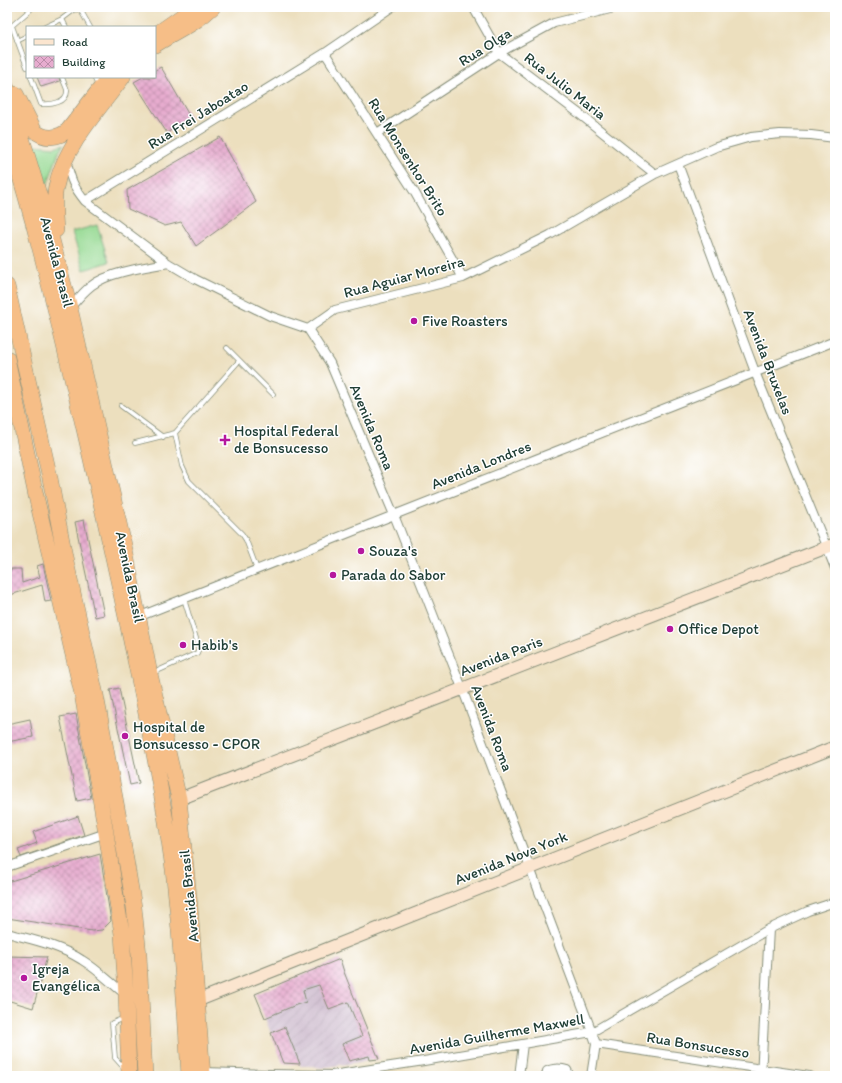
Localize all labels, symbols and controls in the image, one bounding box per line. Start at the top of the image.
street label: Rua Olga [455,24,515,70]
legend [26,26,156,78]
text: Road [62,35,88,49]
street label: Rua Julio Maria [521,48,610,124]
text: Building [62,55,106,69]
street label: Rua Frei Jaboatao [145,77,251,153]
street label: Rua Monsenhor Brito [364,94,452,220]
street label: Avenida Brasil [36,215,78,310]
street label: Rua Aguiar Moreira [342,252,466,302]
street label: Avenida Bruxelas [740,307,796,418]
place label: Five Roasters [422,312,508,330]
marker: Five Roasters [409,316,419,326]
street label: Avenida Roma [346,381,398,473]
place label: Hospital Federal de Bonsucesso [234,422,339,457]
marker: Hospital Federal de Bonsucesso [219,434,231,446]
street label: Avenida Londres [428,437,534,493]
street label: Avenida Brasil [112,530,149,625]
place label: Souza's [369,542,418,560]
marker: Souza's [356,546,366,556]
place label: Parada do Sabor [341,566,446,584]
marker: Parada do Sabor [328,570,338,580]
place label: Office Depot [678,620,759,638]
marker: Office Depot [665,624,675,634]
street label: Avenida Paris [457,632,545,680]
place label: Habib's [191,636,238,654]
marker: Habib's [178,640,188,650]
street label: Avenida Roma [467,682,517,774]
place label: Hospital de Bonsucesso - CPOR [133,718,260,753]
marker: Hospital de Bonsucesso - CPOR [120,731,130,741]
street label: Avenida Nova York [452,827,570,889]
street label: Avenida Brasil [175,848,203,943]
place label: Igreja Evangélica [32,960,101,995]
marker: Igreja Evangélica [19,973,29,983]
street label: Avenida Guilherme Maxwell [408,1010,587,1058]
street label: Rua Bonsucesso [645,1028,751,1062]

